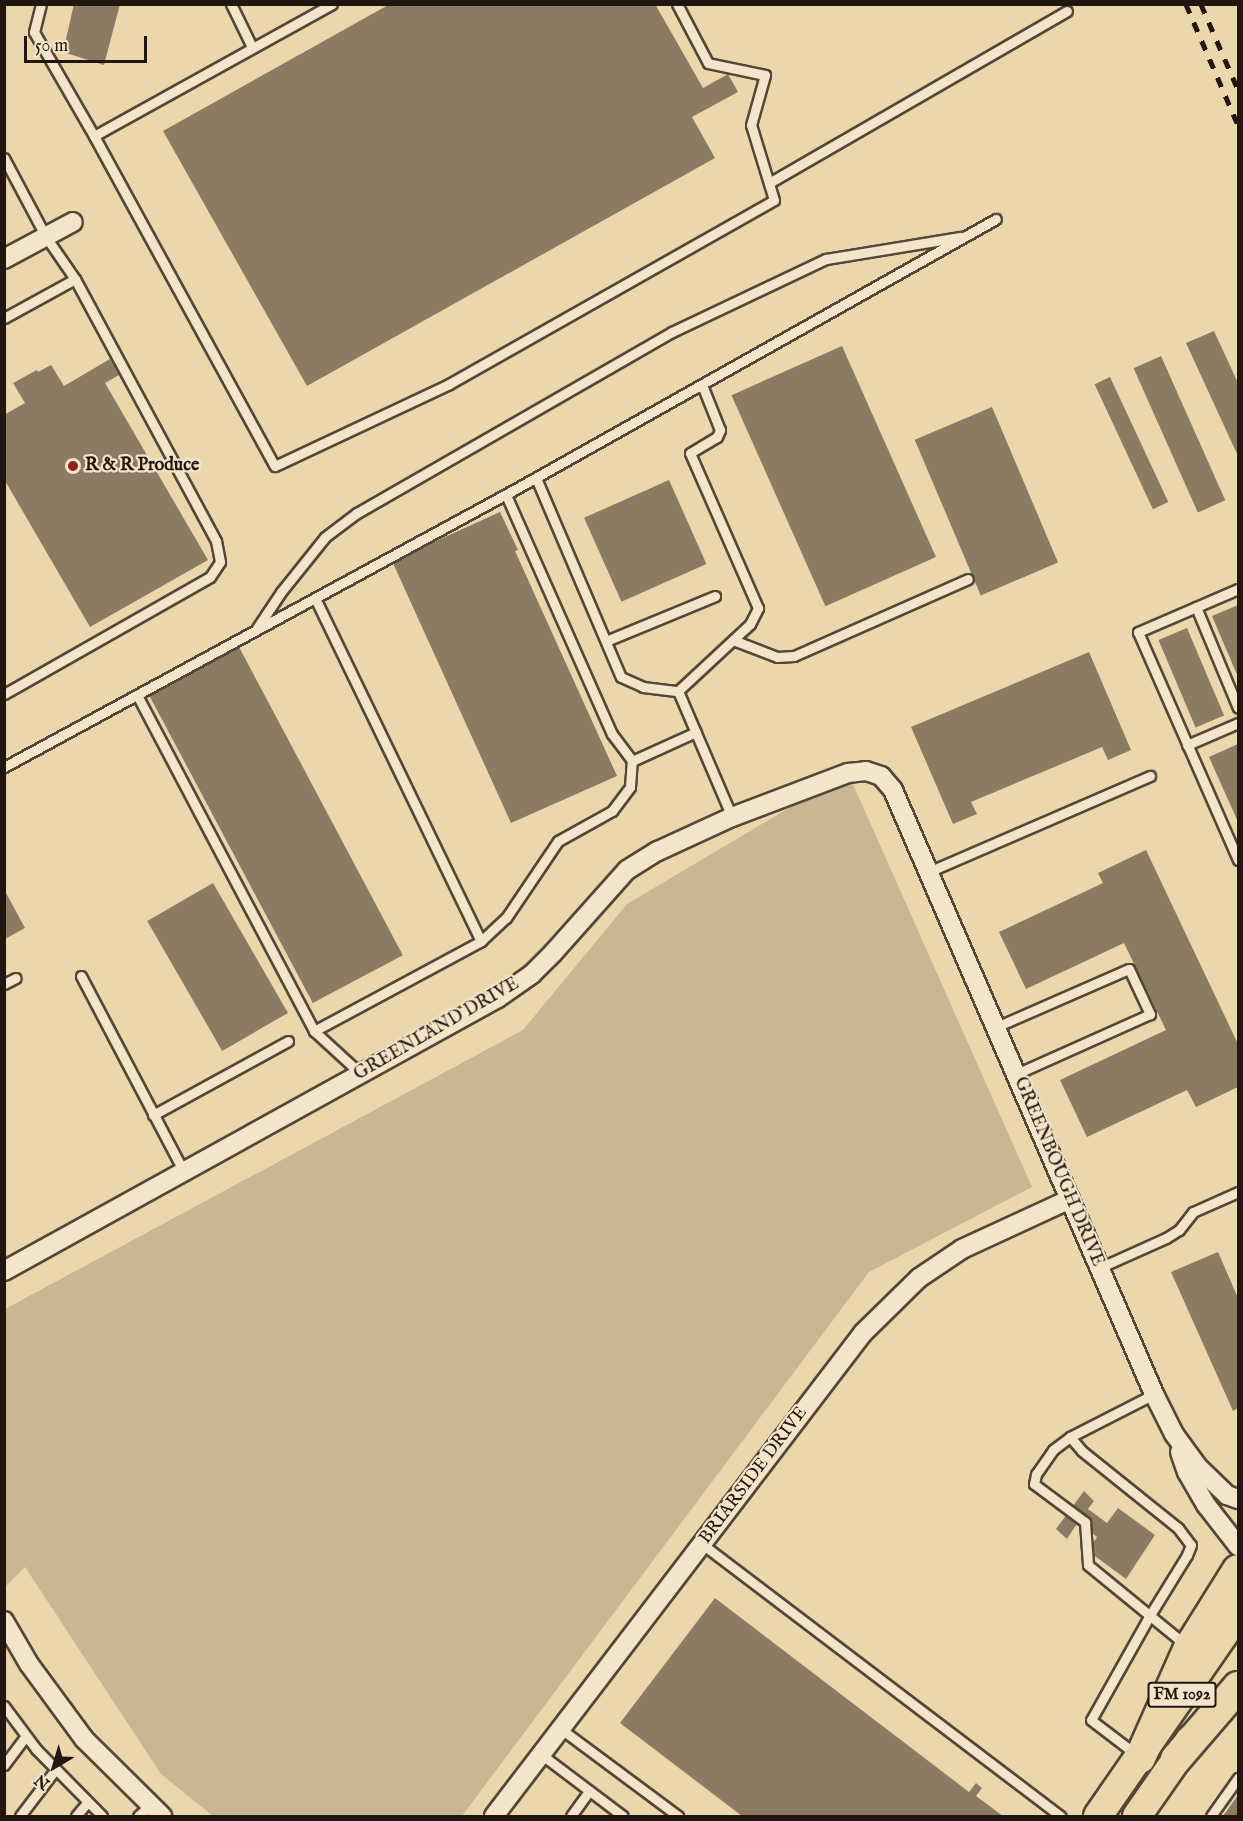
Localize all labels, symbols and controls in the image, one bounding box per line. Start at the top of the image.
scale bar [27,24,150,62]
text: 50 m [35,35,68,58]
place label: R & R Produce [85,455,199,477]
marker: R & R Produce [66,459,80,473]
street label: GREENLAND DRIVE [351,974,523,1086]
street label: GREENBOUGH DRIVE [1008,1074,1108,1270]
street label: BRIARSIDE DRIVE [695,1403,813,1549]
road number: FM 1092 [1148,1682,1216,1708]
north arrow [24,1737,84,1797]
text: N [31,1769,55,1793]

